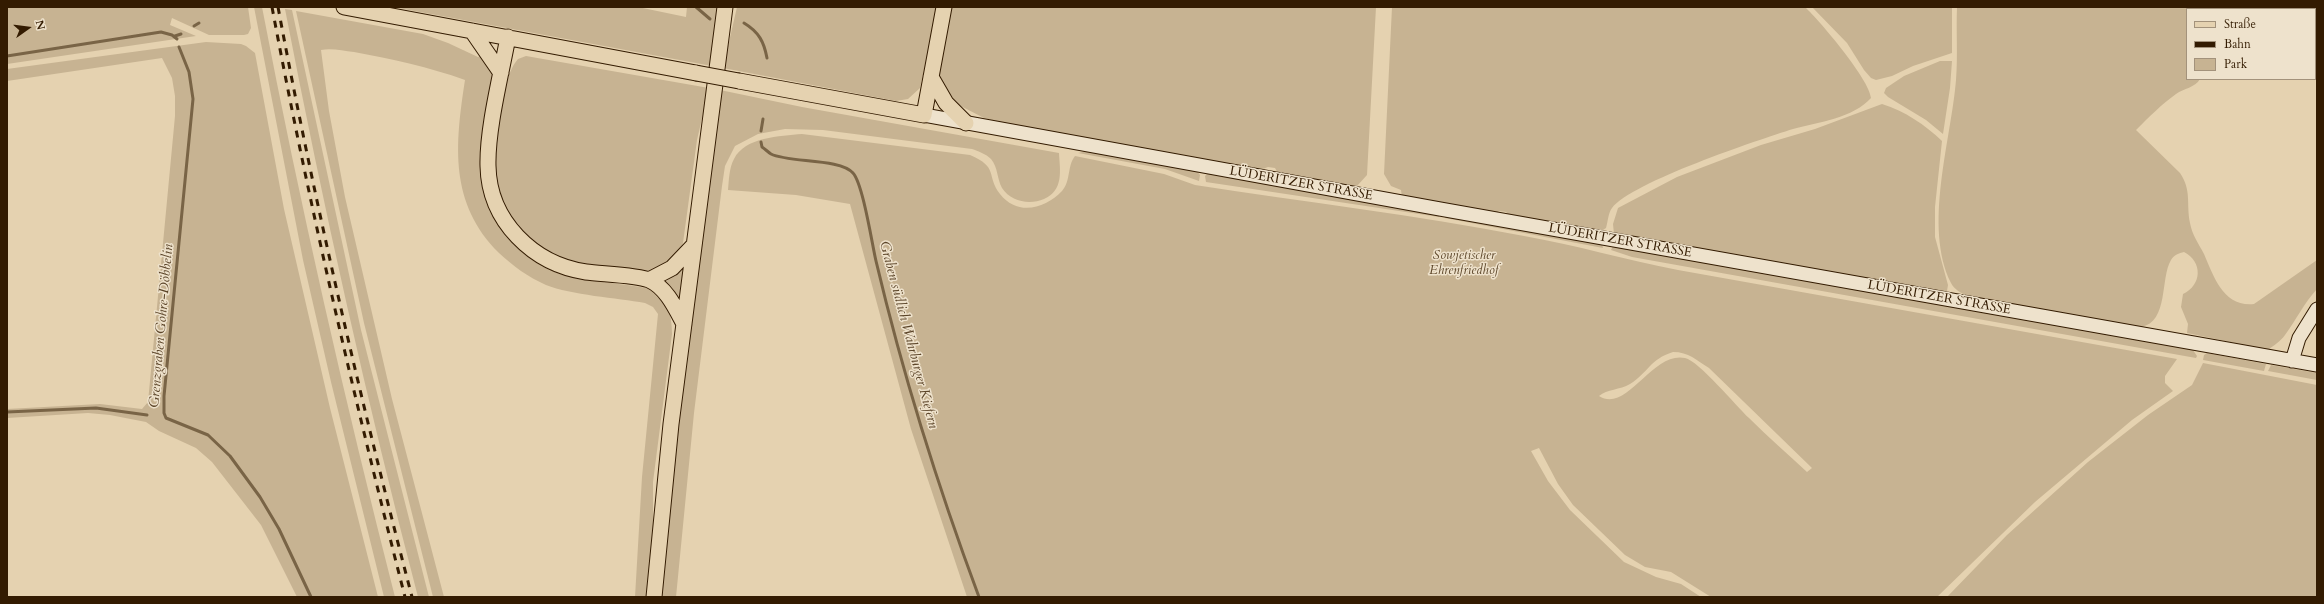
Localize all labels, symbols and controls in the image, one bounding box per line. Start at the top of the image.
north arrow [8,8,48,48]
legend [2186,8,2316,80]
text: Straße [2224,16,2256,32]
text: N [32,19,49,31]
text: Bahn [2224,36,2251,52]
text: Park [2224,56,2247,72]
street label: LÜDERITZER STRASSE [1228,164,1374,204]
street label: LÜDERITZER STRASSE [1547,221,1693,261]
water label: Graben südlich Wahrburger Kiefern [875,240,941,430]
water label: Grenzgraben Gohre-Döbbelin [146,243,178,409]
park label: Sowjetischer Ehrenfriedhof [1429,248,1499,279]
street label: LÜDERITZER STRASSE [1866,278,2012,318]

